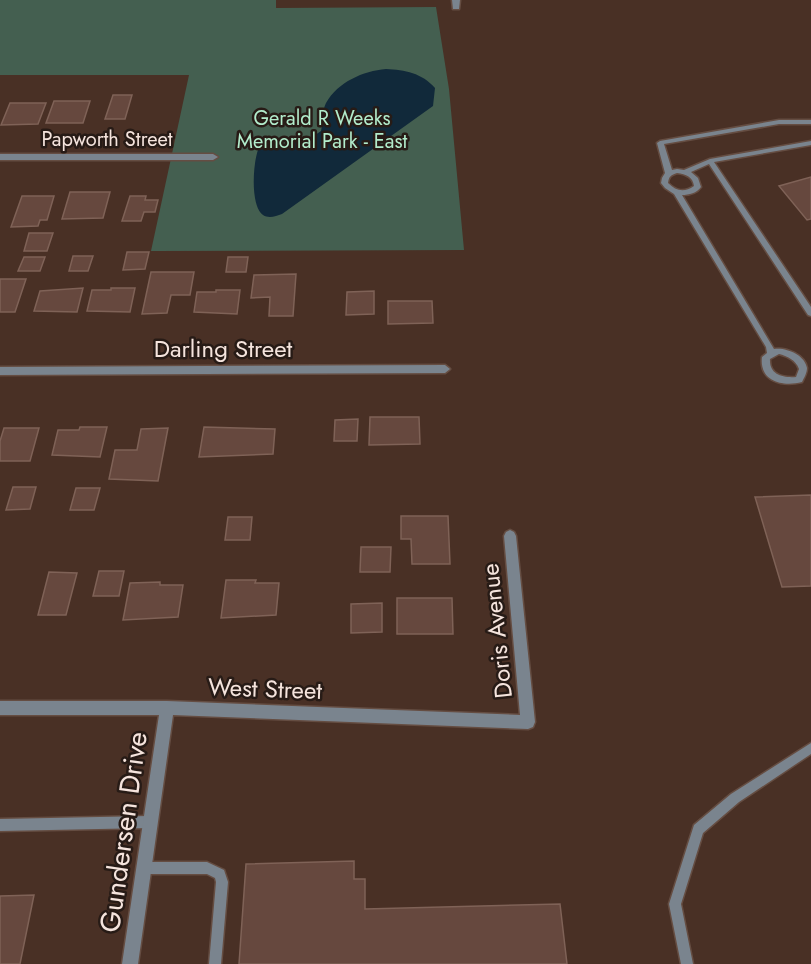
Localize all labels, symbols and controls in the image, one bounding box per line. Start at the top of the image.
park label: Gerald R Weeks Memorial Park - East [237,104,408,156]
street label: Papworth Street [41,125,173,154]
street label: Darling Street [154,331,293,366]
street label: Doris Avenue [472,562,521,700]
street label: West Street [207,669,323,708]
street label: Gundersen Drive [89,729,158,935]

